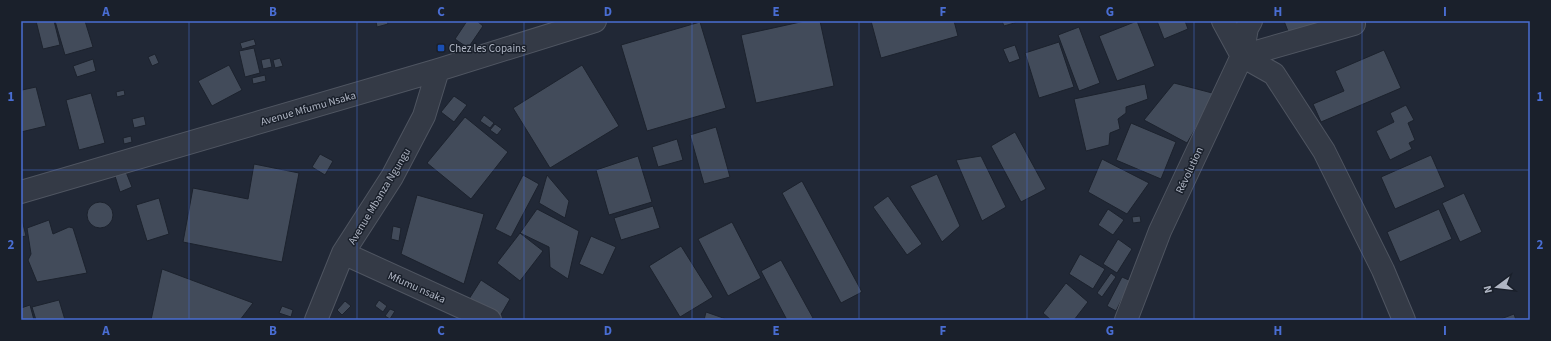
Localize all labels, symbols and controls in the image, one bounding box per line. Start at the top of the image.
text: A [101,3,110,21]
text: B [269,3,277,21]
text: C [437,3,445,21]
text: D [604,3,612,21]
text: E [772,3,780,21]
text: F [940,3,947,21]
text: G [1106,3,1114,21]
text: H [1274,3,1282,21]
text: I [1443,3,1447,21]
place label: Chez les Copains [449,41,526,56]
marker: Chez les Copains [436,43,446,53]
text: 1 [8,88,15,106]
street label: Avenue Mfumu Nsaka [259,88,358,129]
text: 1 [1537,88,1544,106]
street label: Révolution [1172,144,1207,196]
street label: Avenue Mbanza Ngungu [345,145,414,247]
text: 2 [8,236,15,254]
text: 2 [1537,236,1544,254]
north arrow [1477,267,1517,307]
street label: Mfumu nsaka [386,268,448,307]
text: N [1480,284,1496,295]
text: A [101,322,110,340]
text: B [269,322,277,340]
text: C [437,322,445,340]
text: D [604,322,612,340]
text: E [772,322,780,340]
text: F [940,322,947,340]
text: G [1106,322,1114,340]
text: H [1274,322,1282,340]
text: I [1443,322,1447,340]

